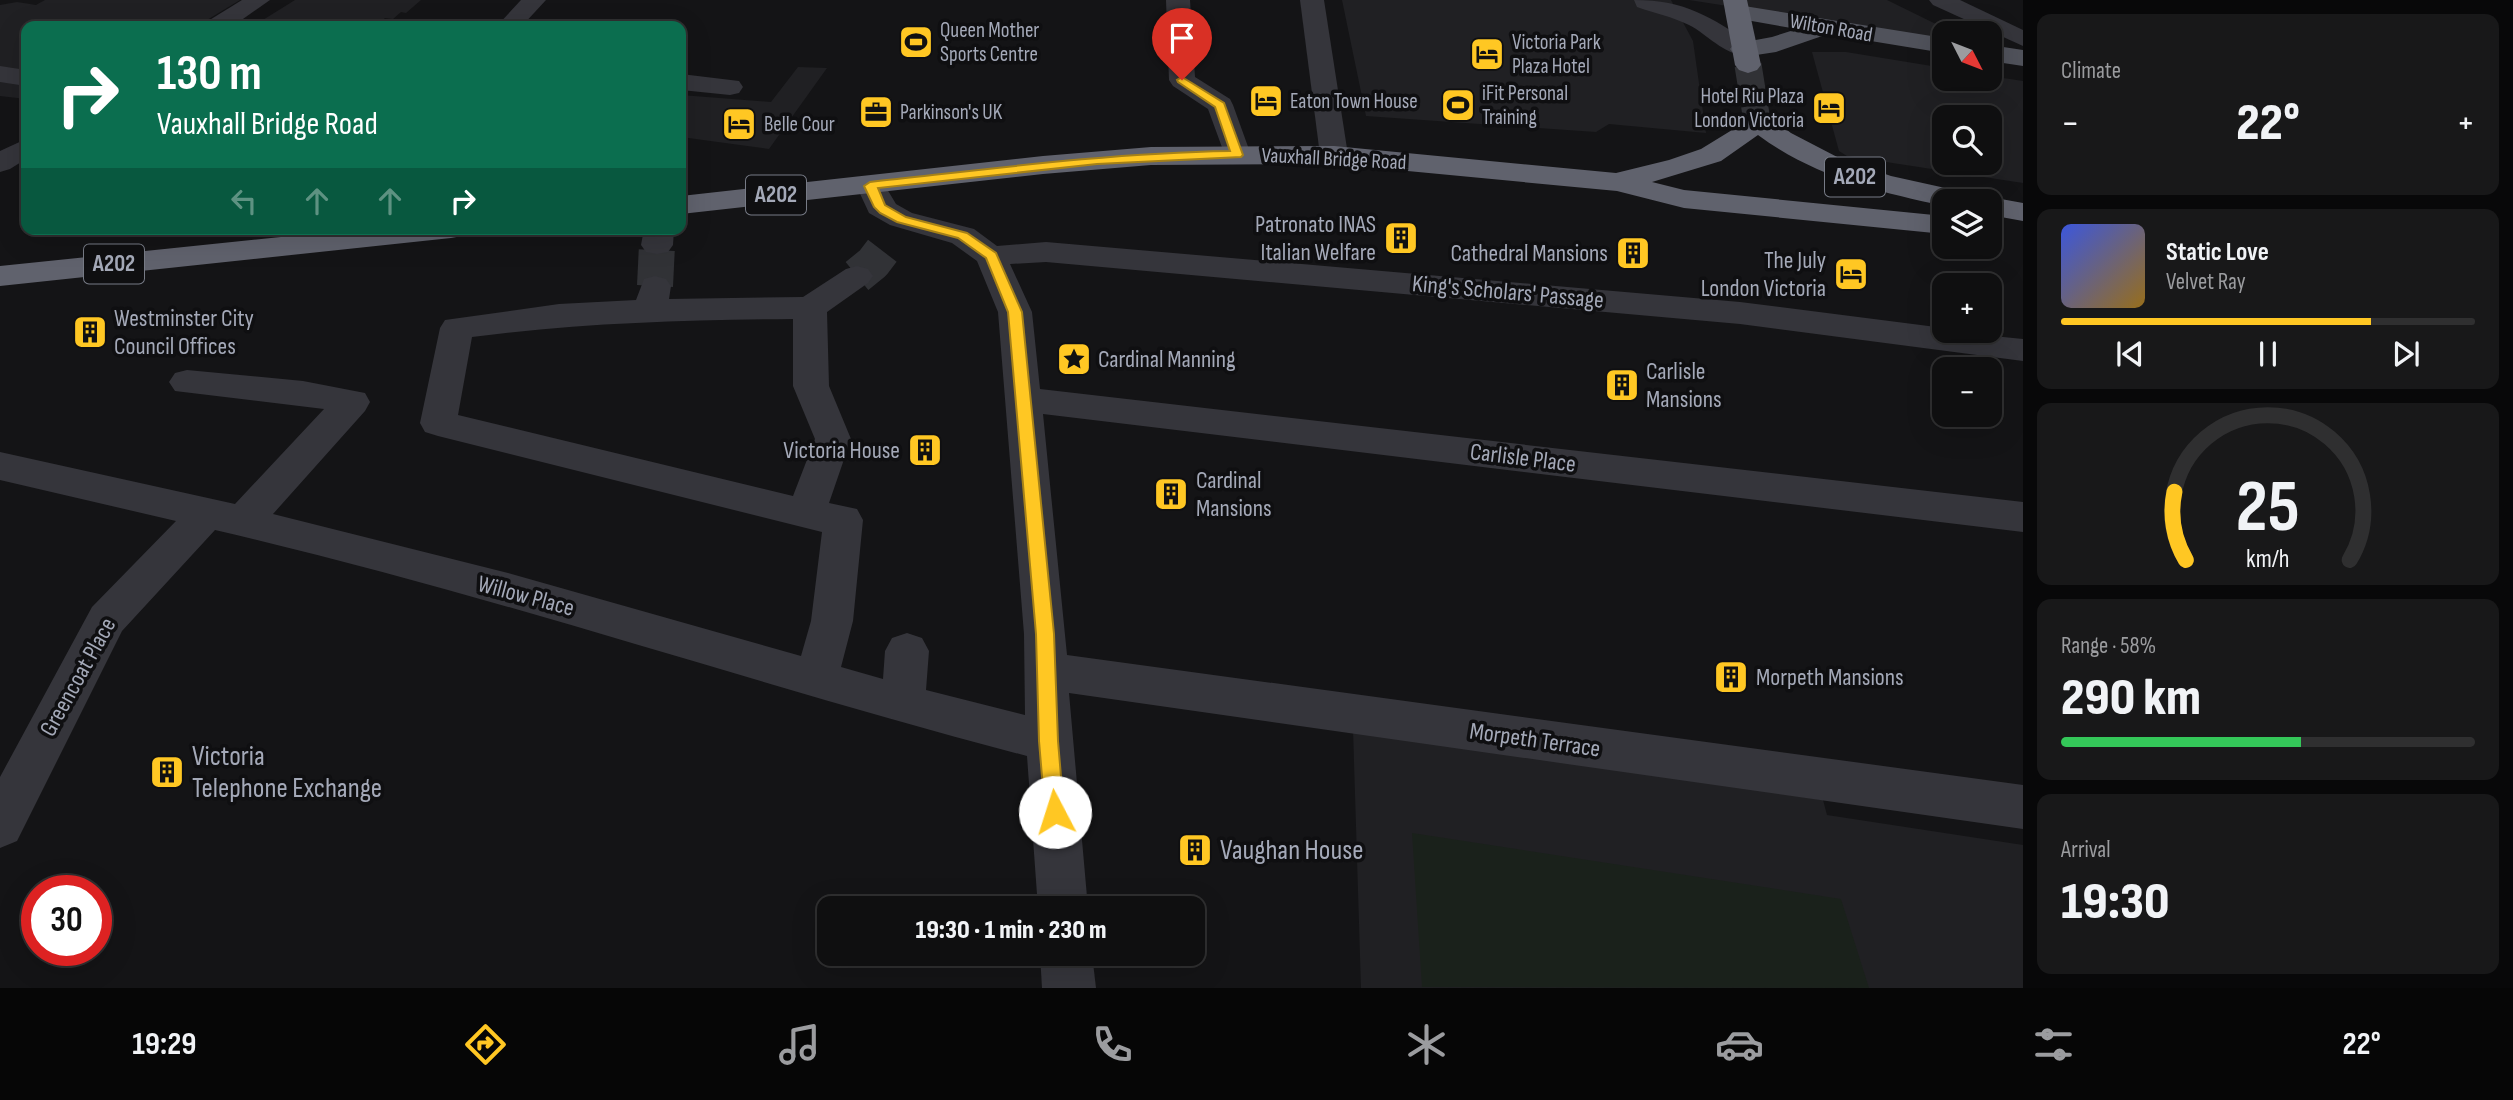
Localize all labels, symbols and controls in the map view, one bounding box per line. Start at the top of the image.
pin [1152,8,1212,80]
street label: Wilton Road [1788,8,1874,48]
place label: Queen Mother Sports Centre [940,18,1039,67]
icon: arrive [1163,19,1201,57]
north arrow [1932,21,2002,91]
map controls [1932,21,2002,427]
sports icon: Queen Mother Sports Centre [897,23,935,61]
place label: Victoria Park Plaza Hotel [1512,30,1601,79]
hotel icon: Victoria Park Plaza Hotel [1468,35,1506,73]
text: 130 m [157,45,262,104]
icon: right [42,49,133,140]
text: Climate [2061,57,2121,85]
place label: iFit Personal Training [1482,81,1568,130]
hotel icon: Eaton Town House [1247,82,1285,120]
place label: Hotel Riu Plaza London Victoria [1694,84,1804,133]
sports icon: iFit Personal Training [1439,86,1477,124]
place label: Eaton Town House [1290,89,1418,114]
hotel icon: Hotel Riu Plaza London Victoria [1810,89,1848,127]
text: 22° [2236,92,2300,155]
office icon: Parkinson's UK [857,93,895,131]
place label: Parkinson's UK [900,100,1003,125]
text: − [2061,101,2080,146]
text: + [2456,101,2475,146]
text: Vauxhall Bridge Road [157,105,378,144]
hotel icon: Belle Cour [720,105,758,143]
button: search [1932,105,2002,175]
place label: Belle Cour [764,112,835,137]
street label: Vauxhall Bridge Road [1261,143,1407,175]
road number: A202 [1825,158,1885,196]
road number: A202 [746,176,806,214]
icon: left [225,182,263,220]
icon: ahead [298,182,336,220]
icon: ahead [371,182,409,220]
icon: right [444,182,482,220]
button: layers [1932,189,2002,259]
place label: Patronato INAS Italian Welfare [1255,210,1376,267]
building icon: Patronato INAS Italian Welfare [1382,219,1420,257]
building icon: Cathedral Mansions [1614,234,1652,272]
text: Static Love [2166,237,2269,268]
place label: Cathedral Mansions [1451,239,1608,268]
road number: A202 [84,244,144,284]
place label: The July London Victoria [1701,246,1826,303]
hotel icon: The July London Victoria [1832,255,1870,293]
text: Velvet Ray [2166,268,2246,296]
street label: King's Scholars' Passage [1411,269,1605,315]
button: + [1932,273,2002,343]
place label: Westminster City Council Offices [114,304,254,361]
building icon: Westminster City Council Offices [71,313,109,351]
icon: previous [2111,335,2149,373]
icon: pause [2249,335,2287,373]
icon: next [2387,335,2425,373]
place icon: Cardinal Manning [1055,340,1093,378]
place label: Cardinal Manning [1098,345,1236,374]
place label: Carlisle Mansions [1646,357,1722,414]
button: − [1932,357,2002,427]
building icon: Carlisle Mansions [1603,366,1641,404]
building icon: Victoria House [906,431,944,469]
place label: Victoria House [783,436,900,465]
street label: Carlisle Place [1468,437,1578,479]
text: 25 [2236,464,2300,552]
place label: Cardinal Mansions [1196,466,1272,523]
building icon: Cardinal Mansions [1152,475,1190,513]
text: km/h [2246,544,2290,575]
street label: Willow Place [474,569,578,623]
street label: Greencoat Place [34,613,122,741]
text: Range · 58% [2061,632,2156,660]
building icon: Morpeth Mansions [1712,658,1750,696]
place label: Morpeth Mansions [1756,663,1904,692]
text: 290 km [2061,667,2201,730]
street label: Morpeth Terrace [1468,716,1602,764]
place label: Victoria Telephone Exchange [192,740,382,805]
building icon: Victoria Telephone Exchange [148,753,186,791]
position arrow [1018,775,1092,849]
building icon: Vaughan House [1176,831,1214,869]
place label: Vaughan House [1220,834,1363,867]
text: Arrival [2061,836,2110,864]
text: 19:30 [2061,871,2170,934]
speed limit sign: 30 [21,875,112,966]
text: 19:30 · 1 min · 230 m [916,915,1106,946]
icon: directions [461,1020,510,1069]
icon: music [775,1020,824,1069]
icon: phone [1088,1020,1137,1069]
icon: climate [1402,1020,1451,1069]
icon: car [1715,1020,1764,1069]
icon: filters [2029,1020,2078,1069]
text: 19:29 [132,1025,196,1064]
text: 22° [2343,1025,2381,1064]

